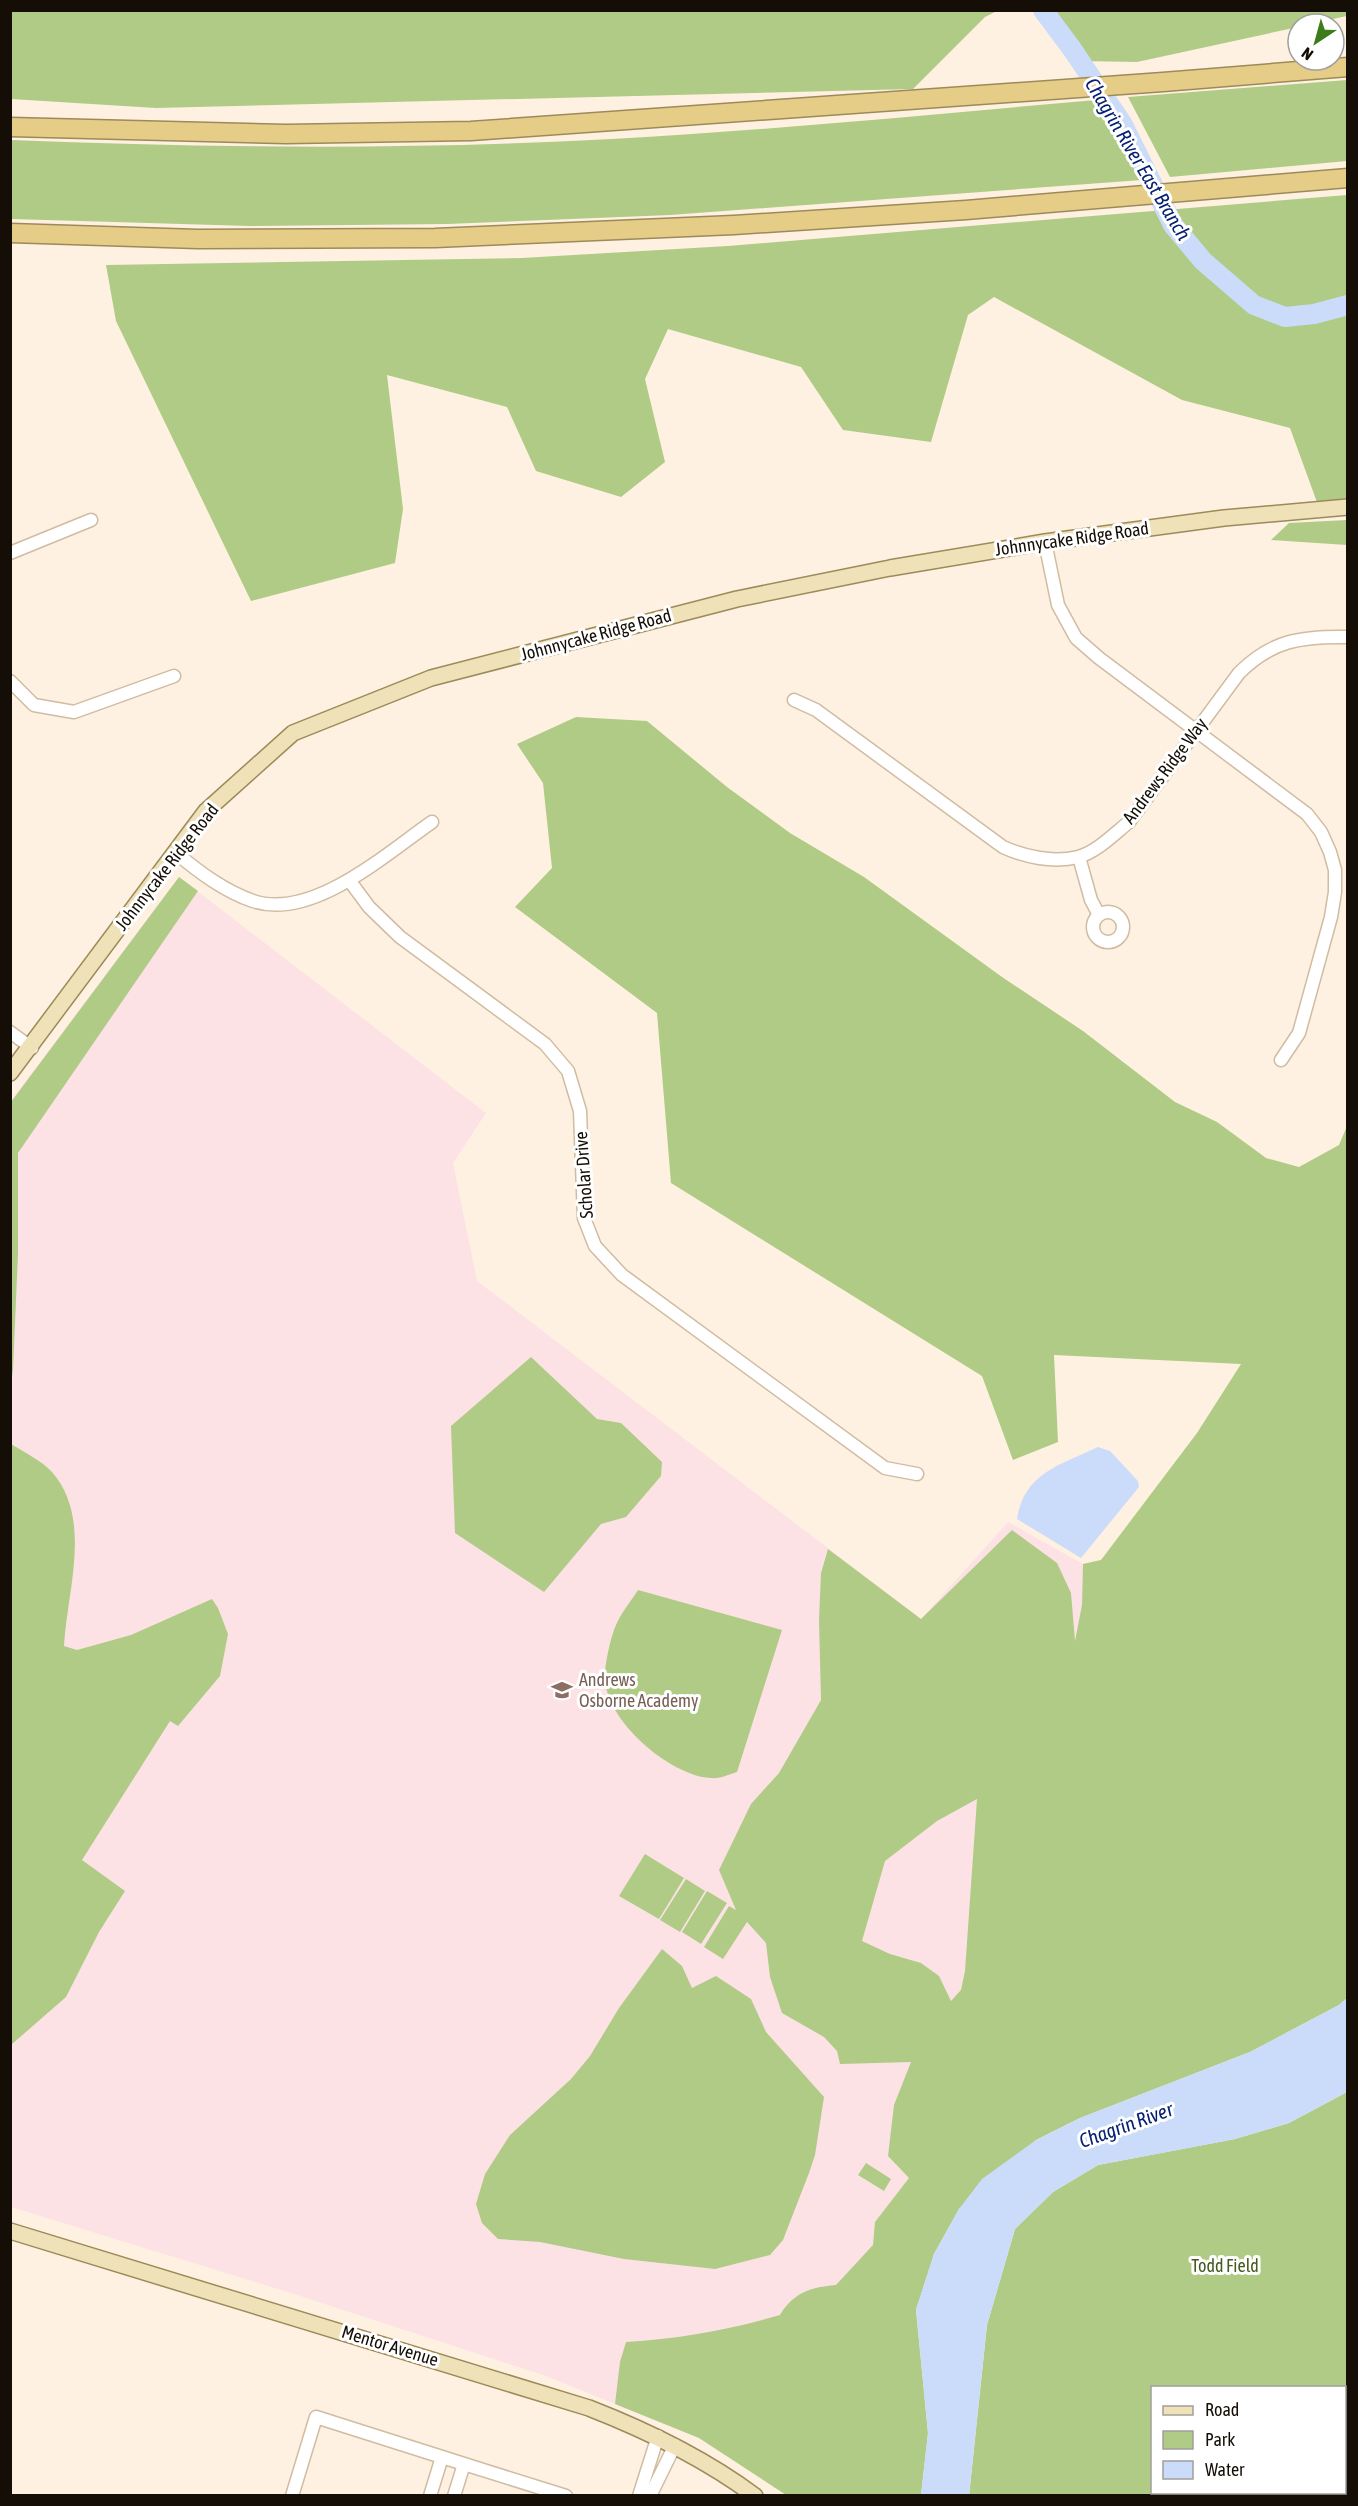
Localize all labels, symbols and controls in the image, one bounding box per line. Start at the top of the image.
north arrow [1286,12,1346,72]
text: N [1298,44,1316,64]
water label: Chagrin River East Branch [1081,74,1196,244]
street label: Johnnycake Ridge Road [994,517,1150,560]
street label: Johnnycake Ridge Road [518,604,673,665]
street label: Andrews Ridge Way [1118,714,1211,828]
street label: Johnnycake Ridge Road [111,799,223,934]
street label: Scholar Drive [570,1131,597,1219]
place label: Andrews Osborne Academy [579,1669,698,1711]
school or university icon: Andrews Osborne Academy [550,1678,574,1702]
water label: Chagrin River [1076,2097,1177,2152]
park label: Todd Field [1191,2255,1259,2276]
street label: Mentor Avenue [339,2321,441,2370]
legend [1151,2386,1346,2494]
text: Road [1205,2399,1239,2420]
text: Park [1205,2429,1235,2450]
text: Water [1205,2459,1245,2480]

